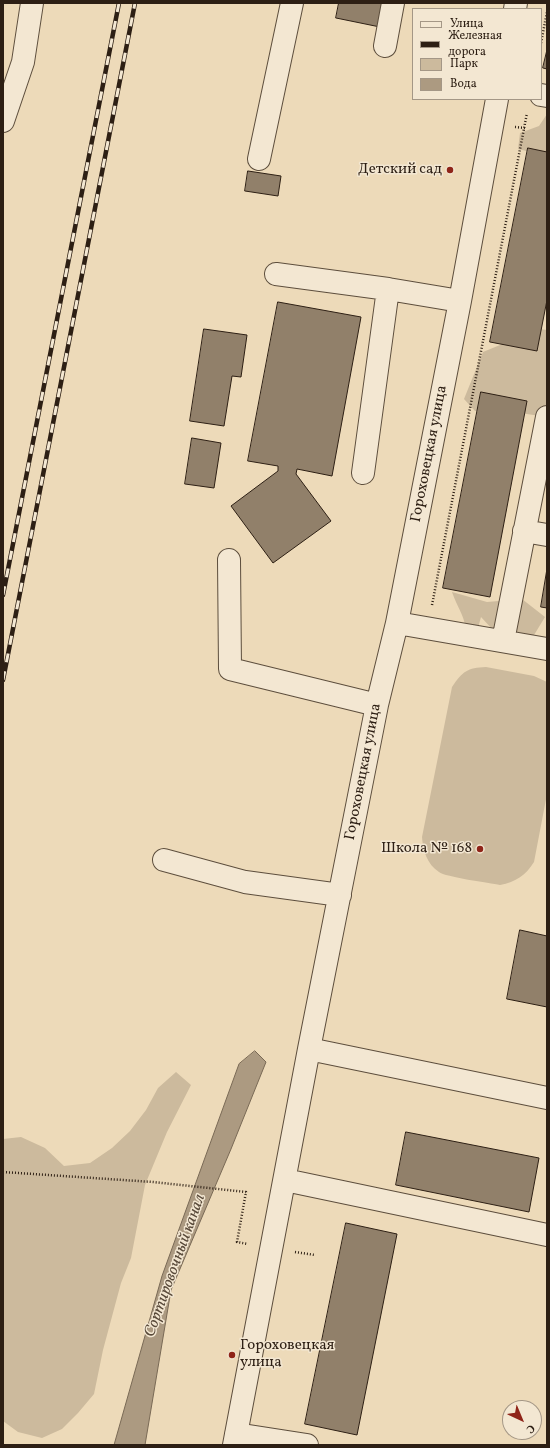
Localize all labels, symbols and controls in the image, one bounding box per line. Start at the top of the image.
legend [412,8,542,100]
text: Улица [450,16,483,32]
text: Железная дорога [448,28,502,60]
text: Парк [450,56,478,72]
text: Вода [450,76,477,92]
place label: Детский сад [358,161,442,179]
marker: Детский сад [445,165,455,175]
street label: Гороховецкая улица [408,384,452,524]
street label: Гороховецкая улица [342,702,386,842]
place label: Школа № 168 [381,840,472,858]
marker: Школа № 168 [475,844,485,854]
water label: Сортировочный канал [141,1192,211,1340]
place label: Гороховецкая улица [240,1337,334,1372]
marker: Гороховецкая улица [227,1350,237,1360]
north arrow [502,1400,542,1440]
text: С [522,1420,538,1436]

